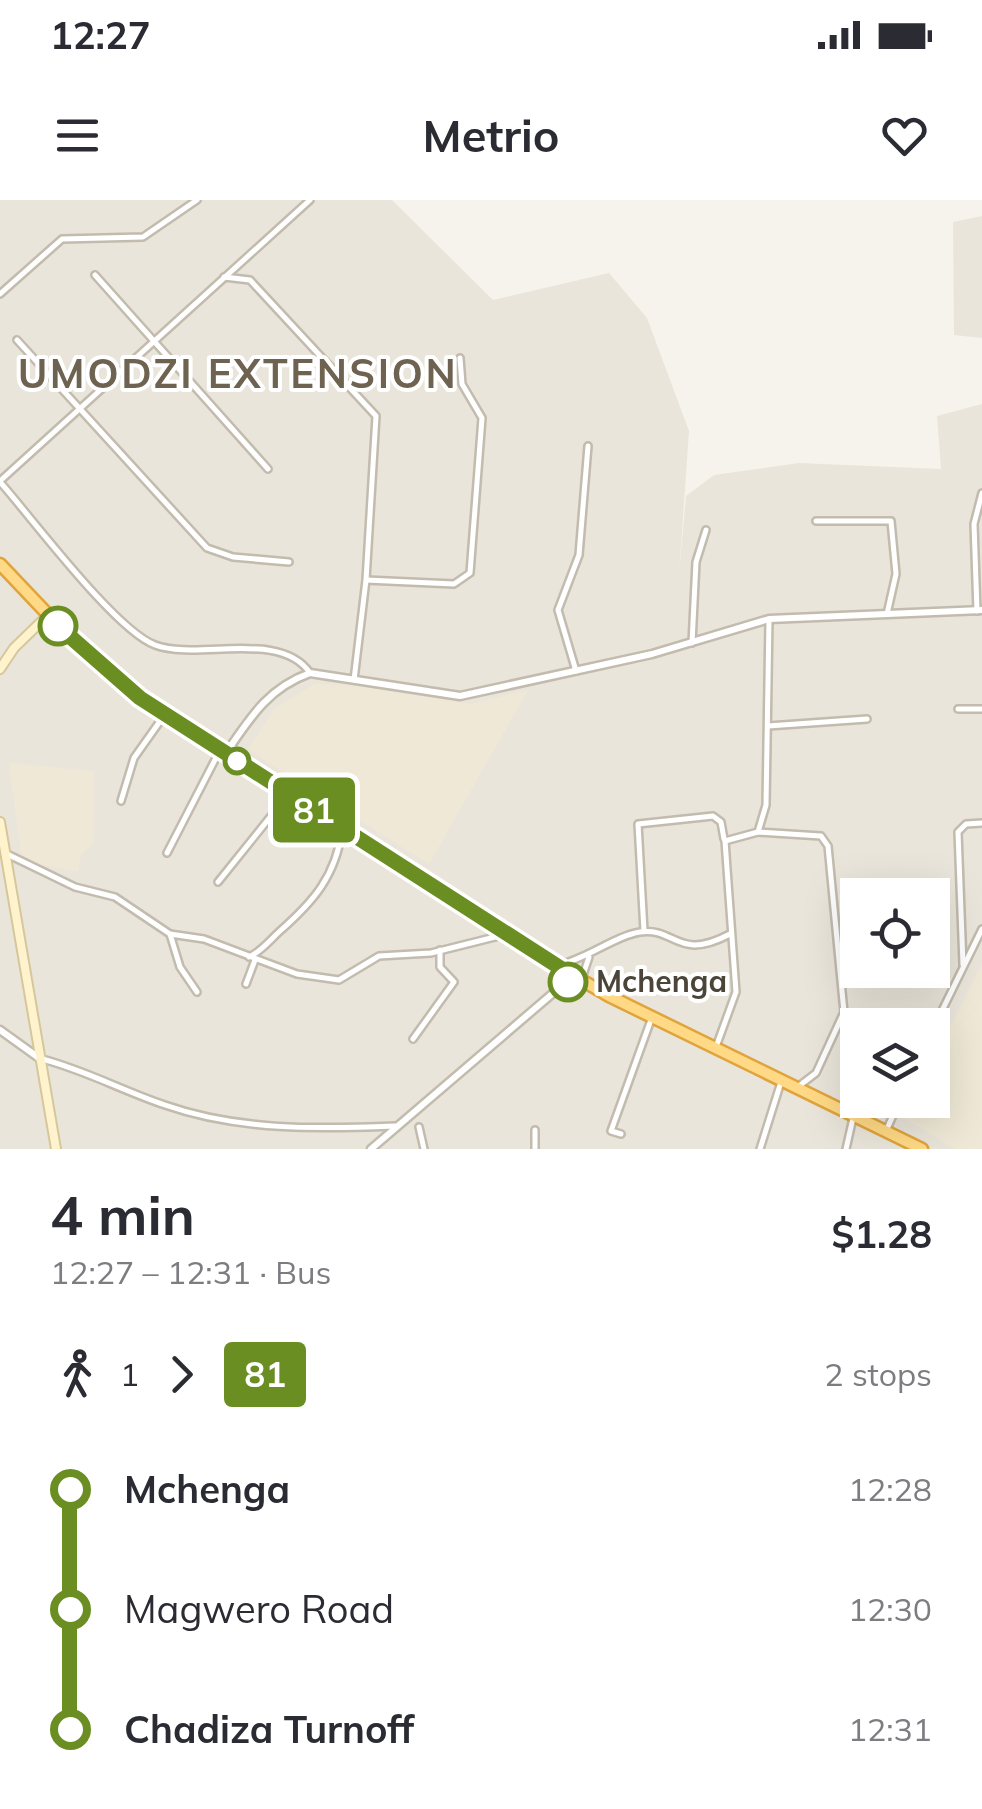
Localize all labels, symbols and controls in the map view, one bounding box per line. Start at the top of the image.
text: 12:27 [50,11,151,59]
text: Metrio [423,107,559,163]
icon: menu [50,108,105,163]
icon: heart [877,108,932,163]
district label: UMODZI EXTENSION [18,348,458,398]
unlabelled marker [39,607,77,645]
unlabelled marker [224,748,250,774]
line badge: 81 [269,778,359,842]
text: 81 [293,788,335,832]
map controls [840,878,950,1118]
button: locate [840,878,950,988]
place label: Mchenga [596,962,727,1000]
marker: Mchenga [549,963,587,1001]
button: layers [840,1008,950,1118]
text: 4 min [50,1180,195,1249]
text: $1.28 [831,1210,932,1258]
text: 12:27 – 12:31 · Bus [50,1252,331,1292]
icon: walk [50,1347,105,1402]
icon: forward [154,1347,209,1402]
text: 81 [244,1352,286,1396]
text: 1 [120,1354,139,1394]
text: 2 stops [824,1354,932,1394]
text: Mchenga [124,1465,290,1513]
text: 12:28 [848,1469,932,1509]
text: Magwero Road [124,1585,394,1633]
text: 12:30 [848,1589,932,1629]
text: Chadiza Turnoff [124,1705,414,1753]
text: 12:31 [848,1709,932,1749]

